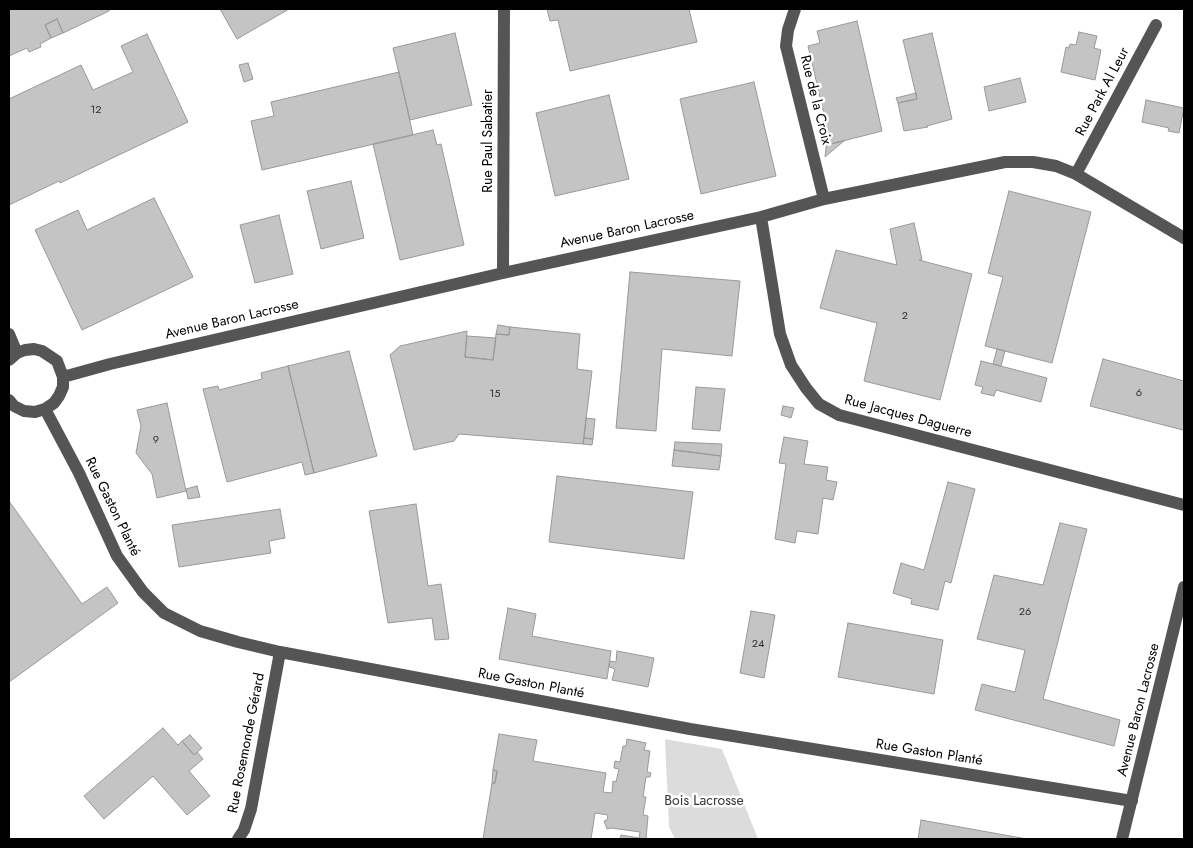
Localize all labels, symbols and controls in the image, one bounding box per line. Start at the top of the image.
street label: Rue Park Al Leur [1073,45,1133,139]
street label: Rue de la Croix [796,54,834,146]
street label: Rue Paul Sabatier [481,89,497,193]
house number: 12 [90,103,102,117]
street label: Avenue Baron Lacrosse [558,208,696,252]
street label: Avenue Baron Lacrosse [164,296,300,344]
house number: 2 [902,309,908,323]
house number: 6 [1136,386,1142,400]
house number: 15 [489,387,501,401]
street label: Rue Jacques Daguerre [842,392,974,442]
house number: 9 [153,433,159,447]
street label: Rue Gaston Planté [81,455,143,559]
house number: 26 [1019,605,1031,619]
house number: 24 [752,637,764,651]
street label: Avenue Baron Lacrosse [1114,642,1164,778]
street label: Rue Gaston Planté [476,665,586,703]
street label: Rue Rosemonde Gérard [225,671,269,815]
street label: Rue Gaston Planté [874,736,984,770]
park label: Bois Lacrosse [664,794,744,810]

